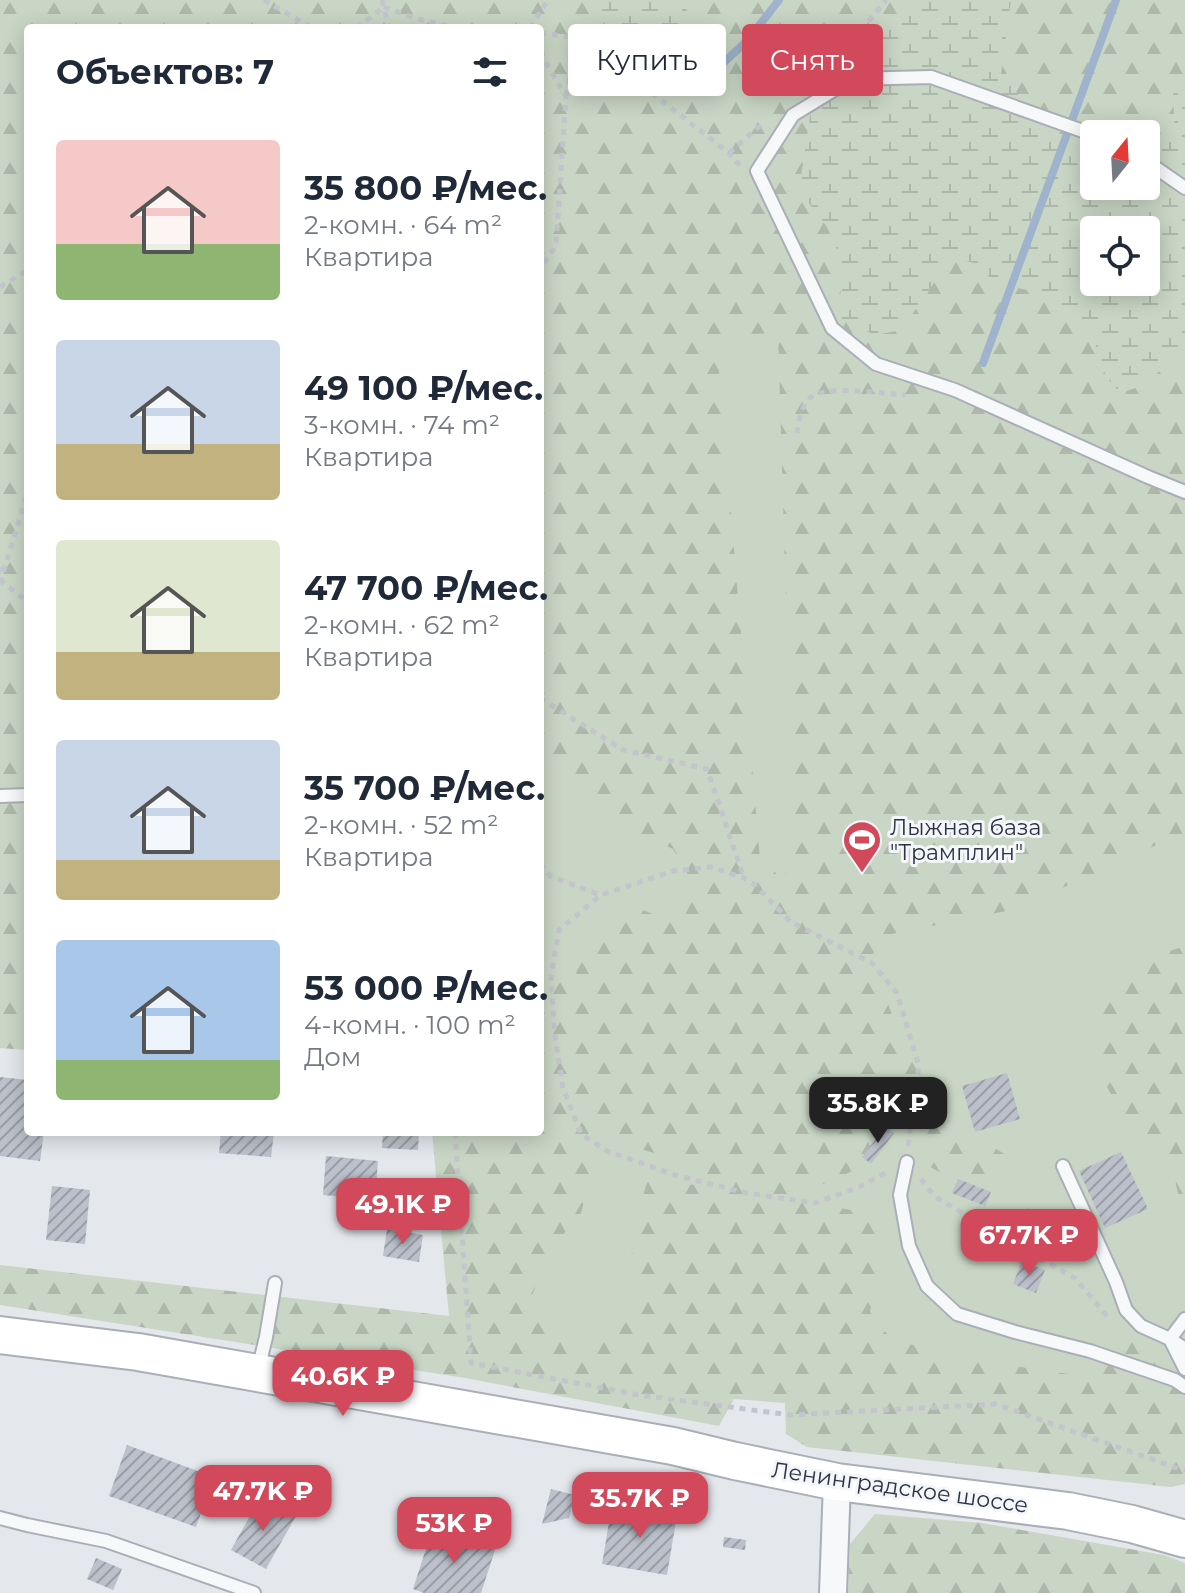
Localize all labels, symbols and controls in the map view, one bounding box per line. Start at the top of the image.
chip: Купить [568,24,726,96]
chip: Снять [742,24,883,96]
icon: filters [468,50,512,94]
text: Объектов: 7 [56,51,274,93]
north arrow [1080,120,1160,200]
map controls [1080,120,1160,296]
text: 35 800 ₽/мес. [304,167,547,209]
icon: home [120,172,216,268]
text: 2-комн. · 64 m² [304,209,502,241]
button: locate [1080,216,1160,296]
text: Квартира [304,241,433,273]
text: 49 100 ₽/мес. [304,367,543,409]
icon: home [120,372,216,468]
text: 3-комн. · 74 m² [304,409,500,441]
text: Квартира [304,441,433,473]
text: 47 700 ₽/мес. [304,567,548,609]
icon: home [120,572,216,668]
text: 2-комн. · 62 m² [304,609,500,641]
text: Квартира [304,641,433,673]
text: 35 700 ₽/мес. [304,767,545,809]
icon: home [120,772,216,868]
text: 2-комн. · 52 m² [304,809,498,841]
place label: Лыжная база "Трамплин" [890,814,1041,866]
sports icon: Лыжная база "Трамплин" [841,819,883,874]
text: Квартира [304,841,433,873]
text: 53 000 ₽/мес. [304,967,548,1009]
icon: home [120,972,216,1068]
text: 4-комн. · 100 m² [304,1009,516,1041]
text: Дом [304,1041,361,1073]
pin: 35.8K ₽ [804,1077,952,1145]
text: 35.8K ₽ [827,1087,929,1119]
pin: 49.1K ₽ [329,1178,477,1246]
text: 49.1K ₽ [354,1188,452,1220]
pin: 67.7K ₽ [955,1209,1103,1277]
text: 67.7K ₽ [979,1219,1079,1251]
pin: 40.6K ₽ [269,1350,417,1418]
text: 40.6K ₽ [290,1360,396,1392]
street label: Ленинградское шоссе [770,1456,1030,1519]
pin: 47.7K ₽ [189,1465,337,1533]
pin: 35.7K ₽ [566,1472,714,1540]
text: 47.7K ₽ [213,1475,313,1507]
text: 35.7K ₽ [590,1482,690,1514]
pin: 53K ₽ [398,1497,510,1565]
text: 53K ₽ [415,1507,493,1539]

